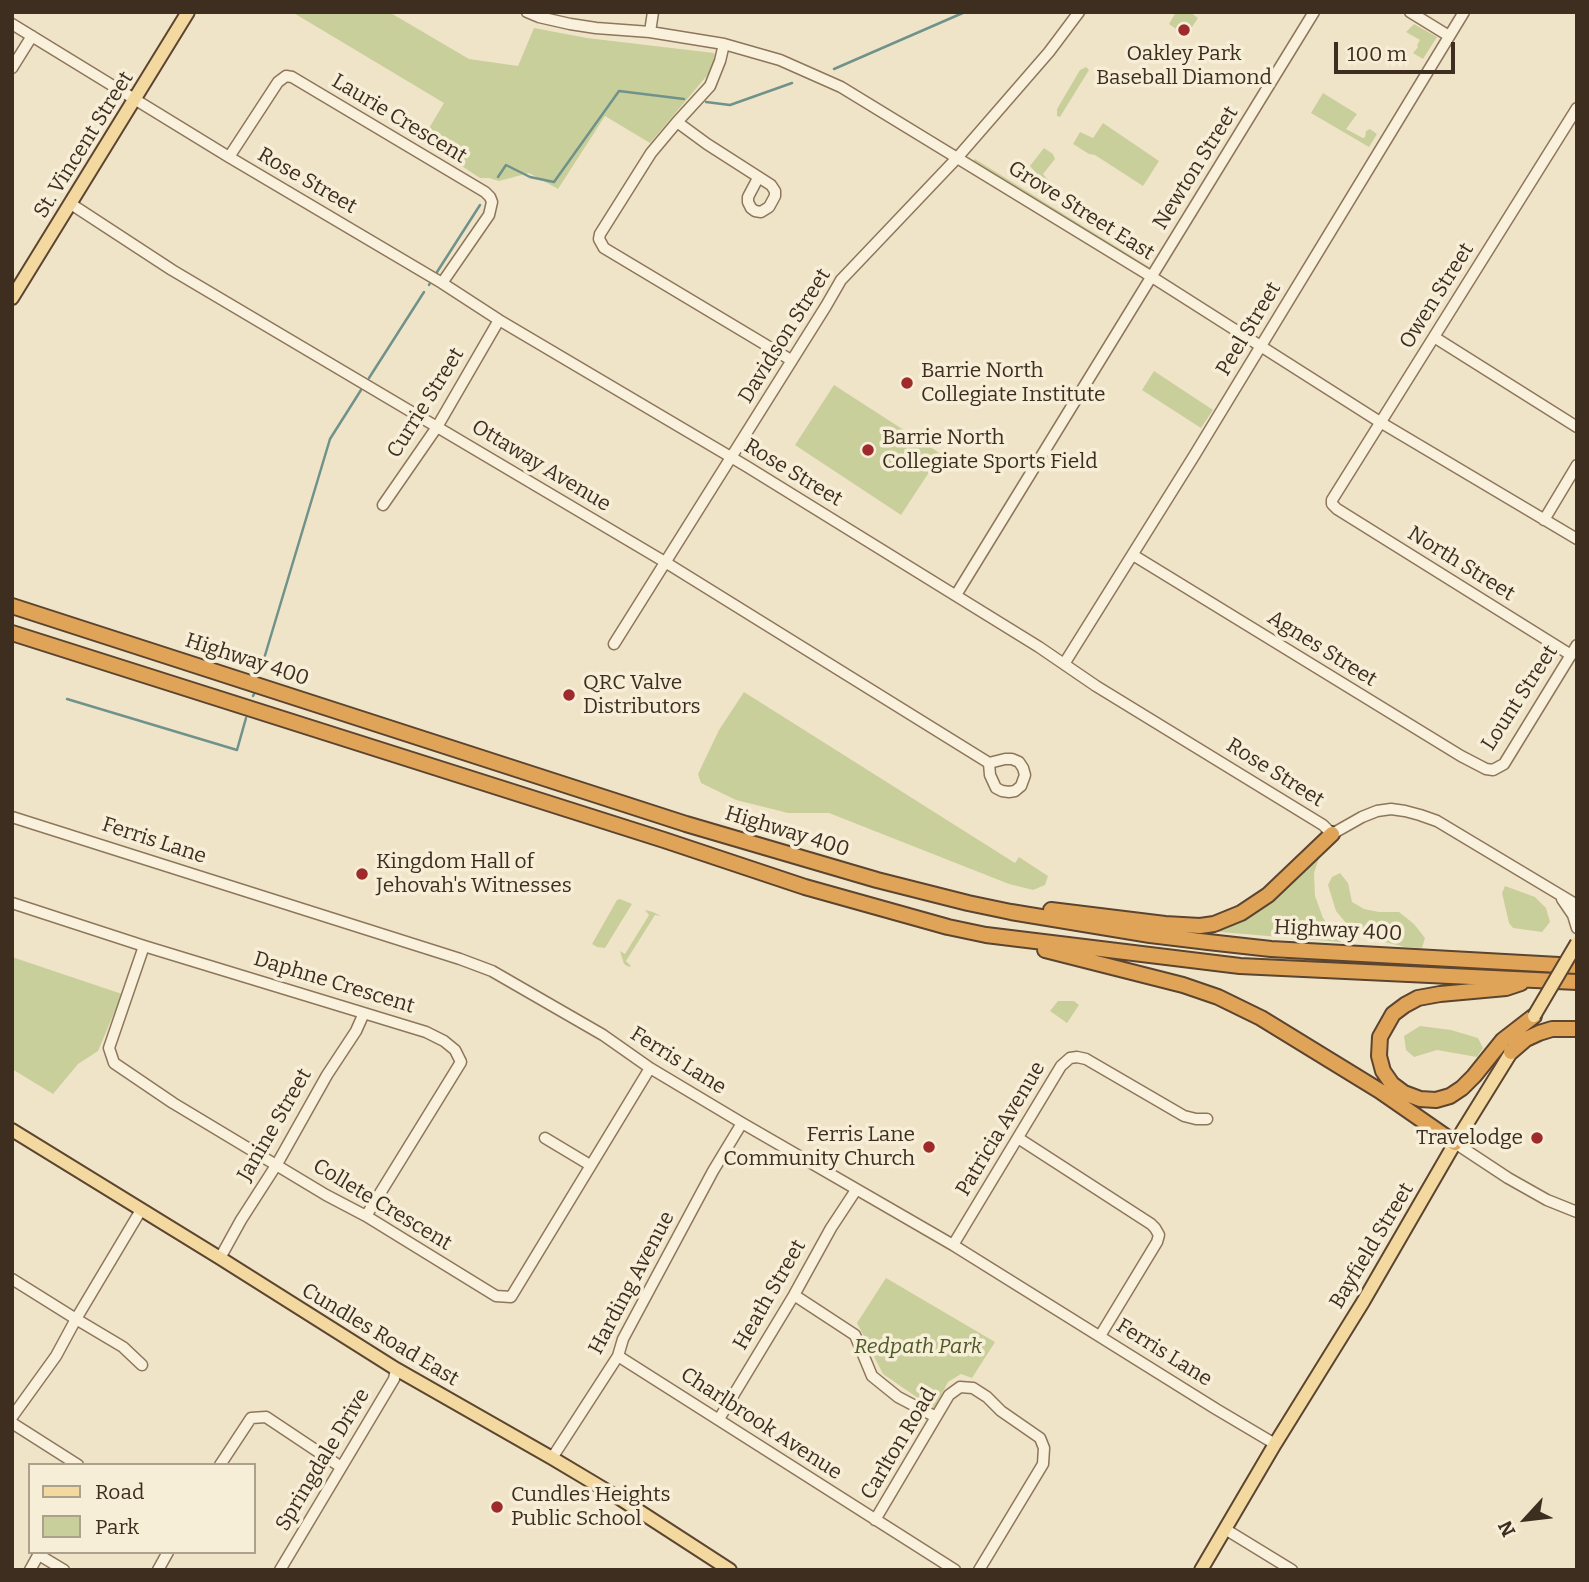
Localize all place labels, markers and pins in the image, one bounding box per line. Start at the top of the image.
marker: Oakley Park Baseball Diamond [1176,22,1192,38]
place label: Oakley Park Baseball Diamond [1096,41,1272,91]
place label: Barrie North Collegiate Institute [921,358,1106,408]
marker: Barrie North Collegiate Institute [899,375,915,391]
place label: Barrie North Collegiate Sports Field [882,425,1098,475]
marker: Barrie North Collegiate Sports Field [860,442,876,458]
place label: QRC Valve Distributors [583,670,701,720]
marker: QRC Valve Distributors [561,687,577,703]
place label: Kingdom Hall of Jehovah's Witnesses [376,849,572,899]
marker: Kingdom Hall of Jehovah's Witnesses [354,866,370,882]
place label: Ferris Lane Community Church [723,1122,915,1172]
place label: Travelodge [1416,1125,1523,1151]
marker: Travelodge [1529,1130,1545,1146]
marker: Ferris Lane Community Church [921,1139,937,1155]
place label: Cundles Heights Public School [511,1482,671,1532]
marker: Cundles Heights Public School [489,1499,505,1515]

